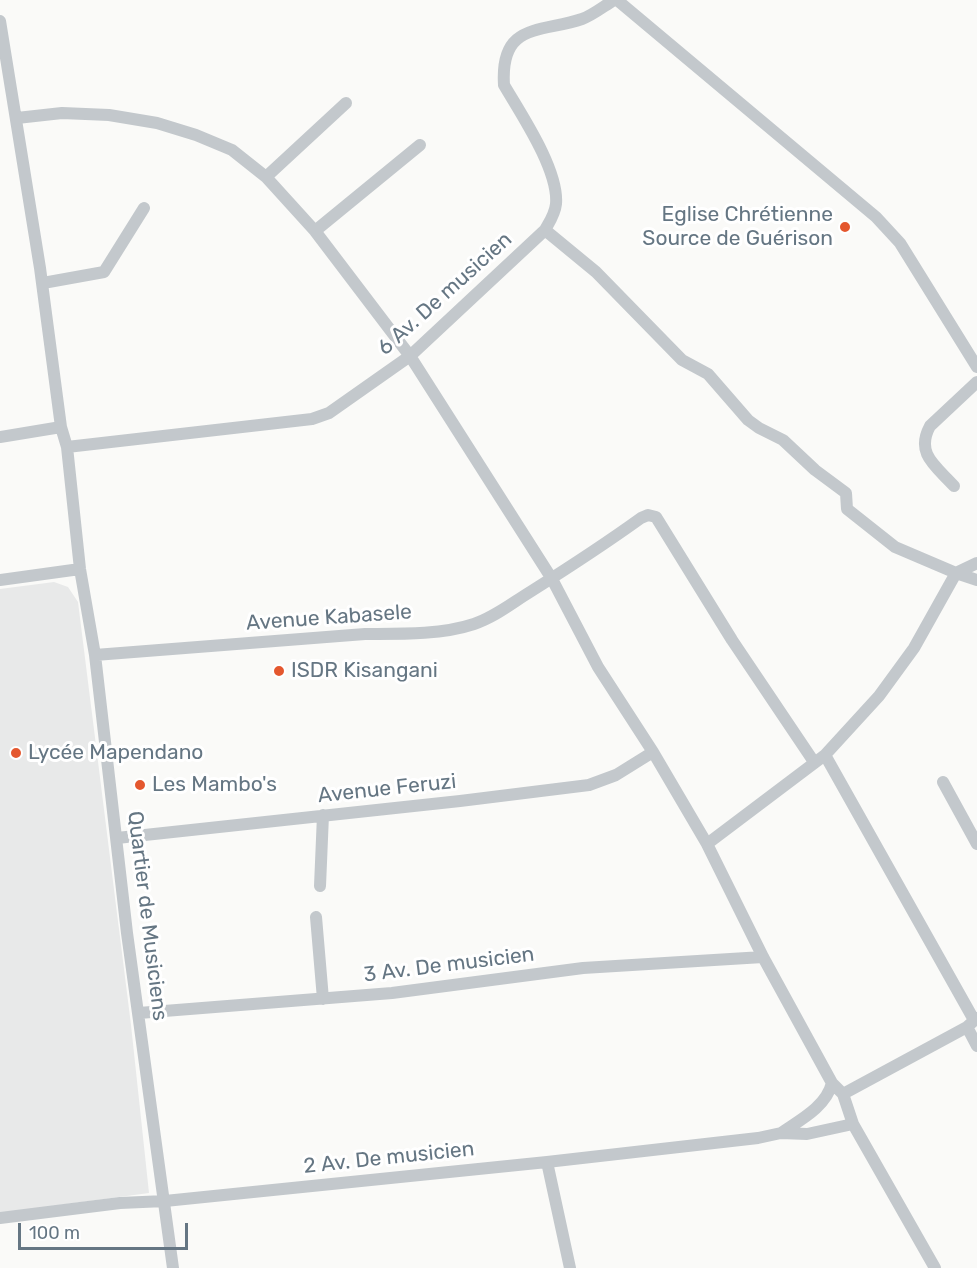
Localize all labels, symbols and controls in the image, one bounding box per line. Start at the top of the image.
place label: Eglise Chrétienne Source de Guérison [642,202,833,252]
marker: Eglise Chrétienne Source de Guérison [838,220,852,234]
street label: 6 Av. De musicien [373,227,517,361]
street label: Avenue Kabasele [245,600,413,636]
place label: ISDR Kisangani [291,658,438,684]
marker: ISDR Kisangani [272,664,286,678]
place label: Lycée Mapendano [28,740,203,766]
marker: Lycée Mapendano [9,746,23,760]
street label: Avenue Feruzi [317,769,457,809]
place label: Les Mambo's [152,772,277,798]
marker: Les Mambo's [133,778,147,792]
street label: Quartier de Musiciens [122,810,172,1022]
street label: 3 Av. De musicien [362,942,536,988]
street label: 2 Av. De musicien [302,1137,476,1179]
scale bar [21,1211,190,1249]
text: 100 m [29,1222,80,1244]

